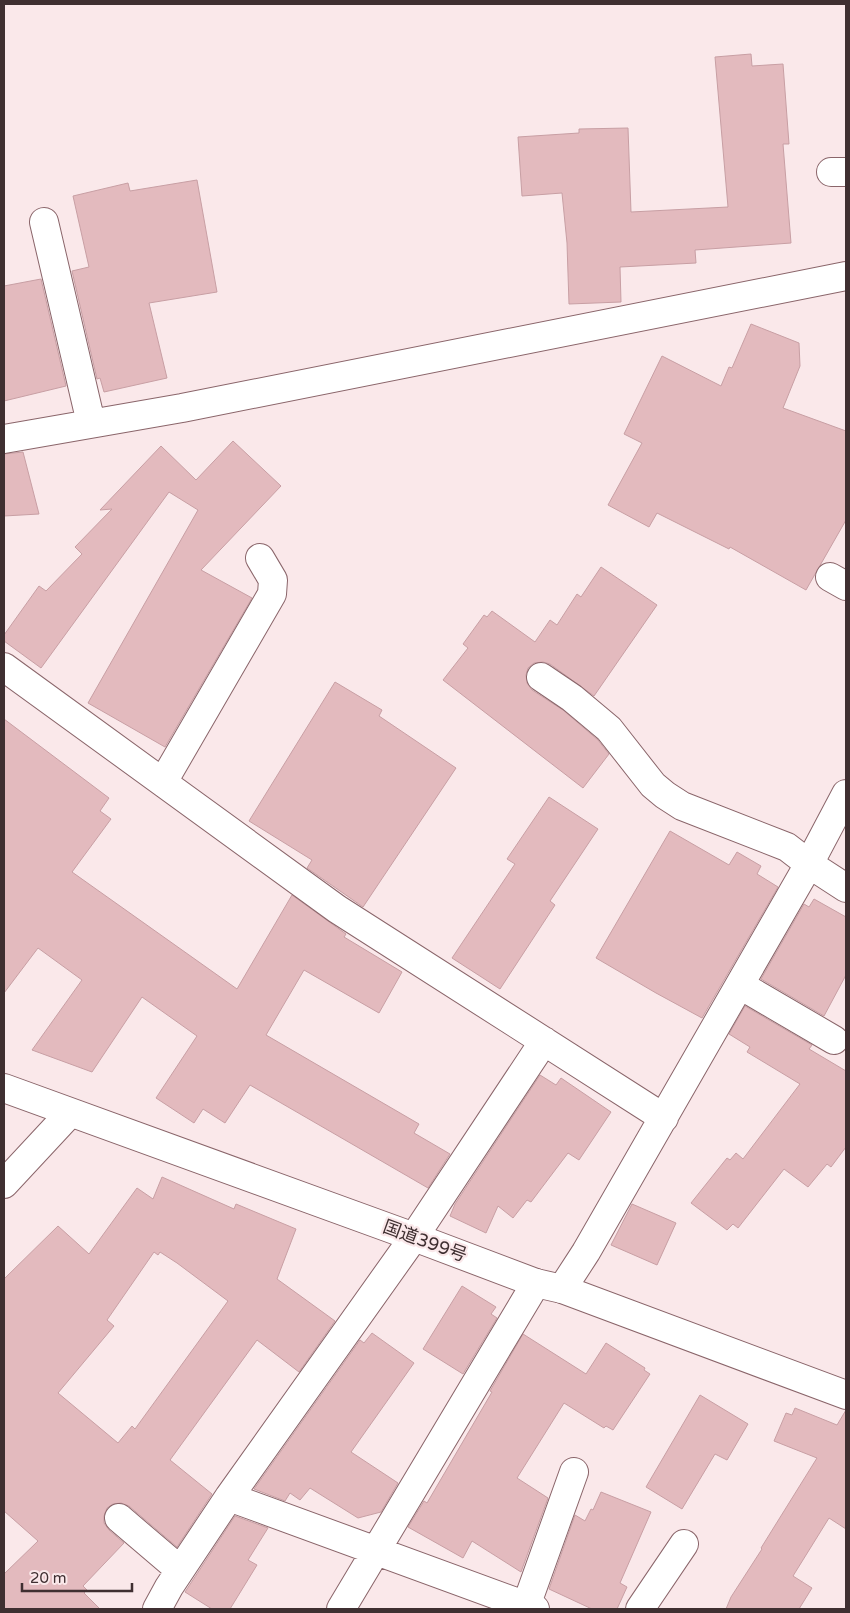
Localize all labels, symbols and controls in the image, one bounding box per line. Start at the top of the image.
street label: 国道399号 [380,1216,470,1266]
scale bar [22,1560,132,1592]
text: 20 m [30,1569,67,1587]

